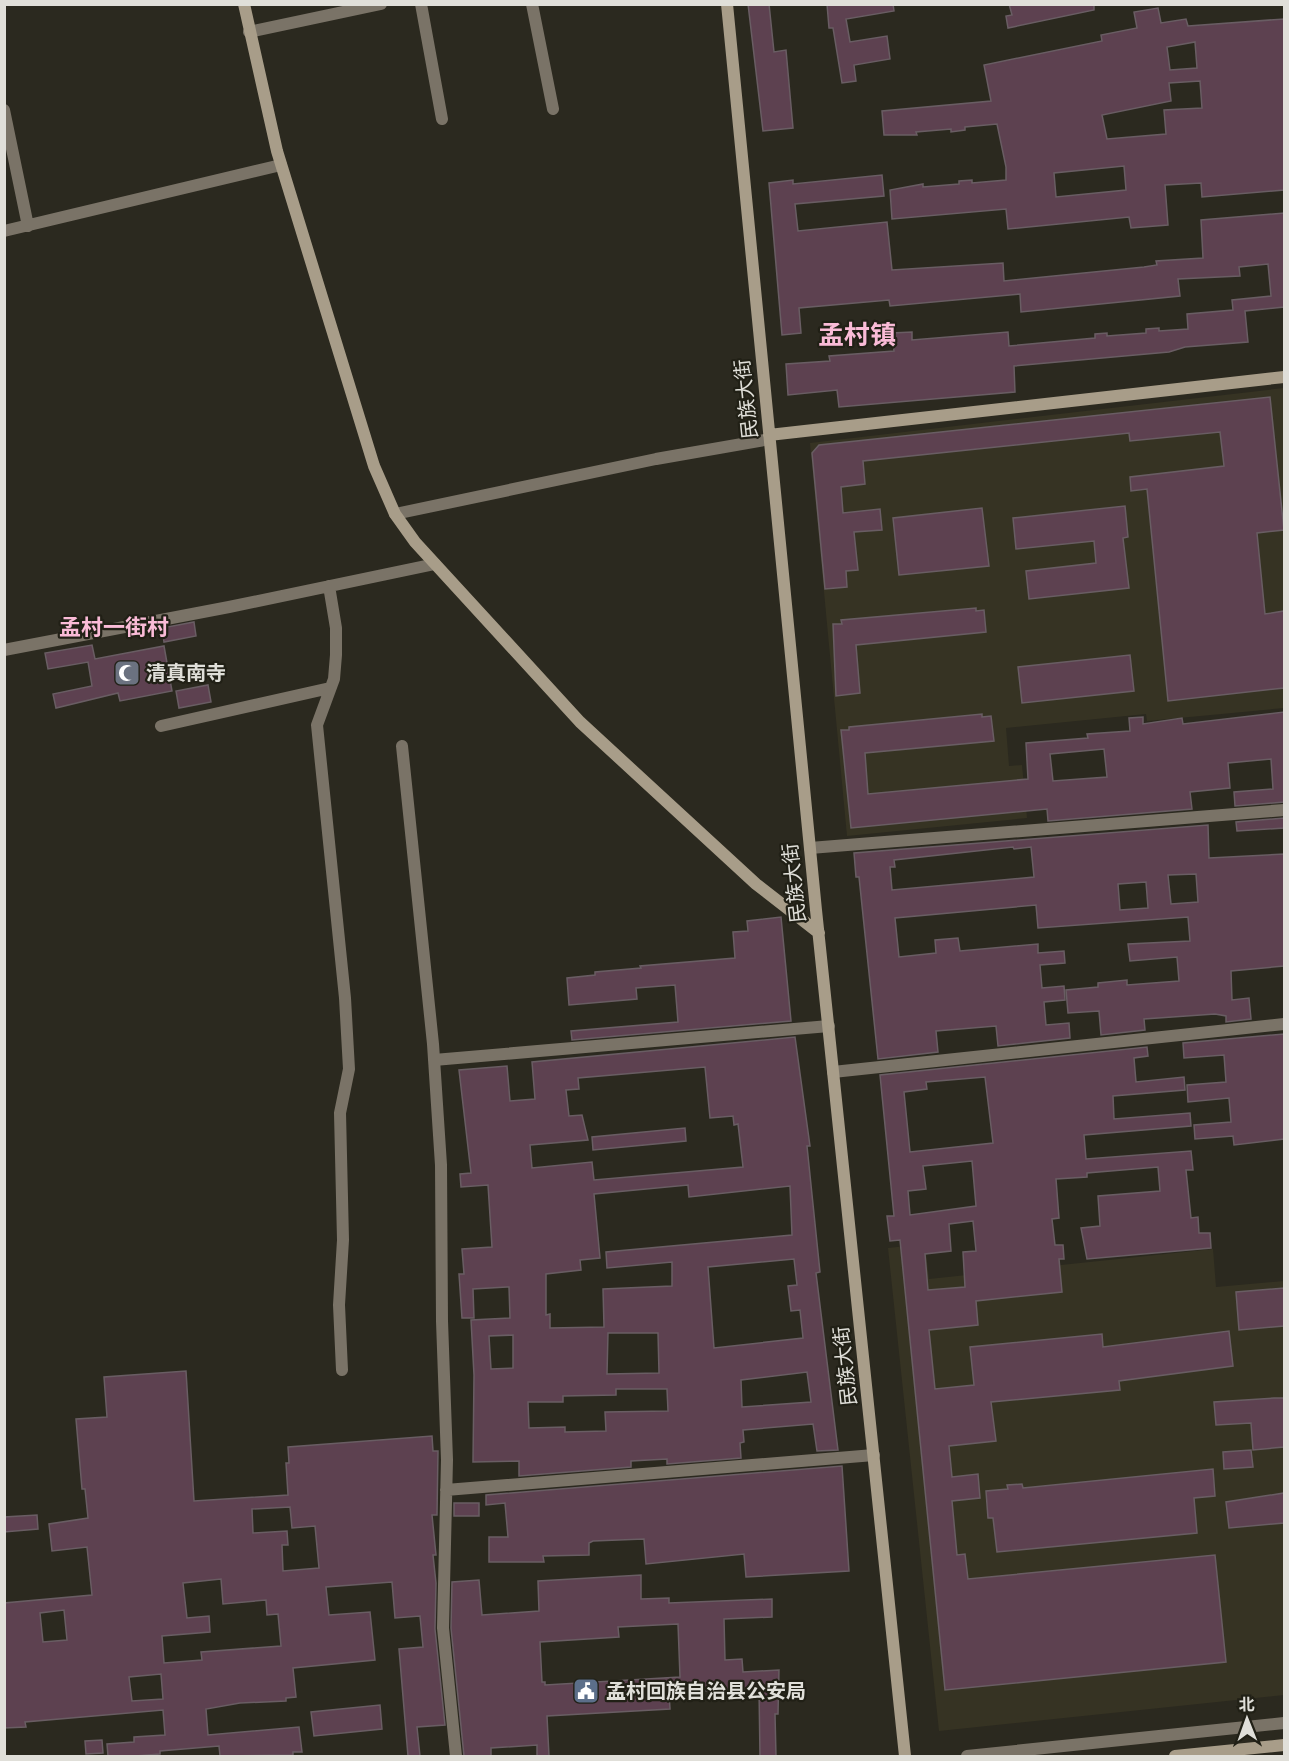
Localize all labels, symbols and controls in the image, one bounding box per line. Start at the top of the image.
district label: 孟村镇 [818,320,896,350]
street label: 民族大街 [731,358,761,440]
district label: 孟村一街村 [59,615,169,640]
mosque icon: 清真南寺 [112,658,142,688]
place label: 清真南寺 [146,662,226,684]
street label: 民族大街 [779,842,809,924]
street label: 民族大街 [830,1325,860,1407]
public building icon: 孟村回族自治县公安局 [571,1676,601,1706]
place label: 孟村回族自治县公安局 [606,1680,806,1702]
north arrow [1217,1689,1277,1749]
text: 北 [1239,1696,1255,1713]

